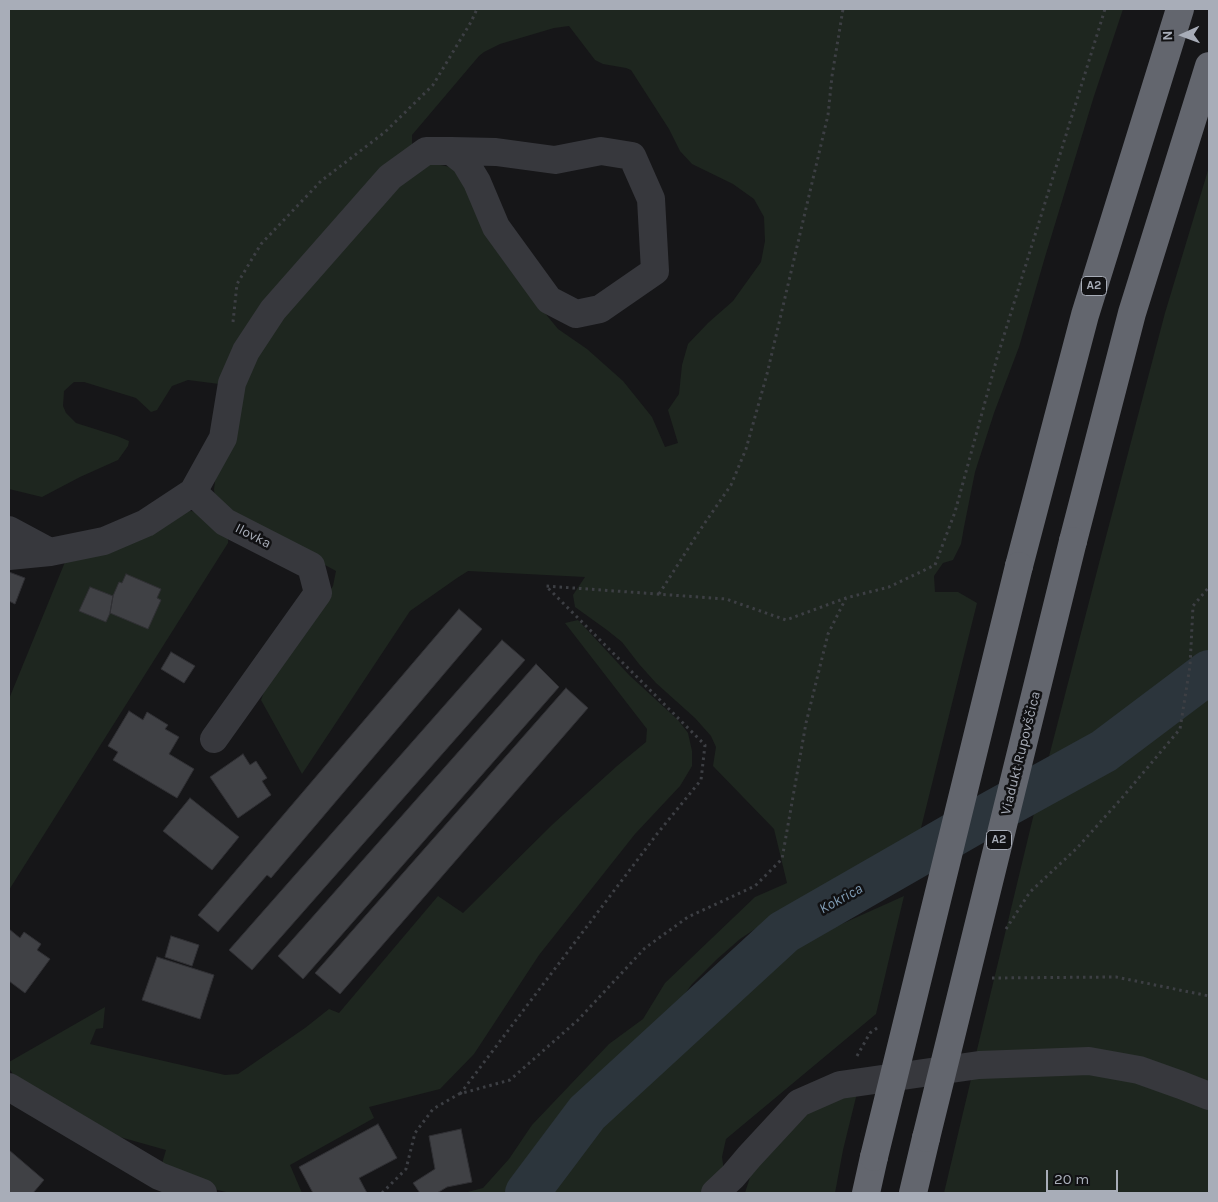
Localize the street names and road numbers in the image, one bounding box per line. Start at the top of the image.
road number: A2 [1082,276,1106,296]
street label: Ilovka [232,520,274,552]
street label: Viadukt Rupovščica [998,690,1044,816]
road number: A2 [986,830,1012,850]

